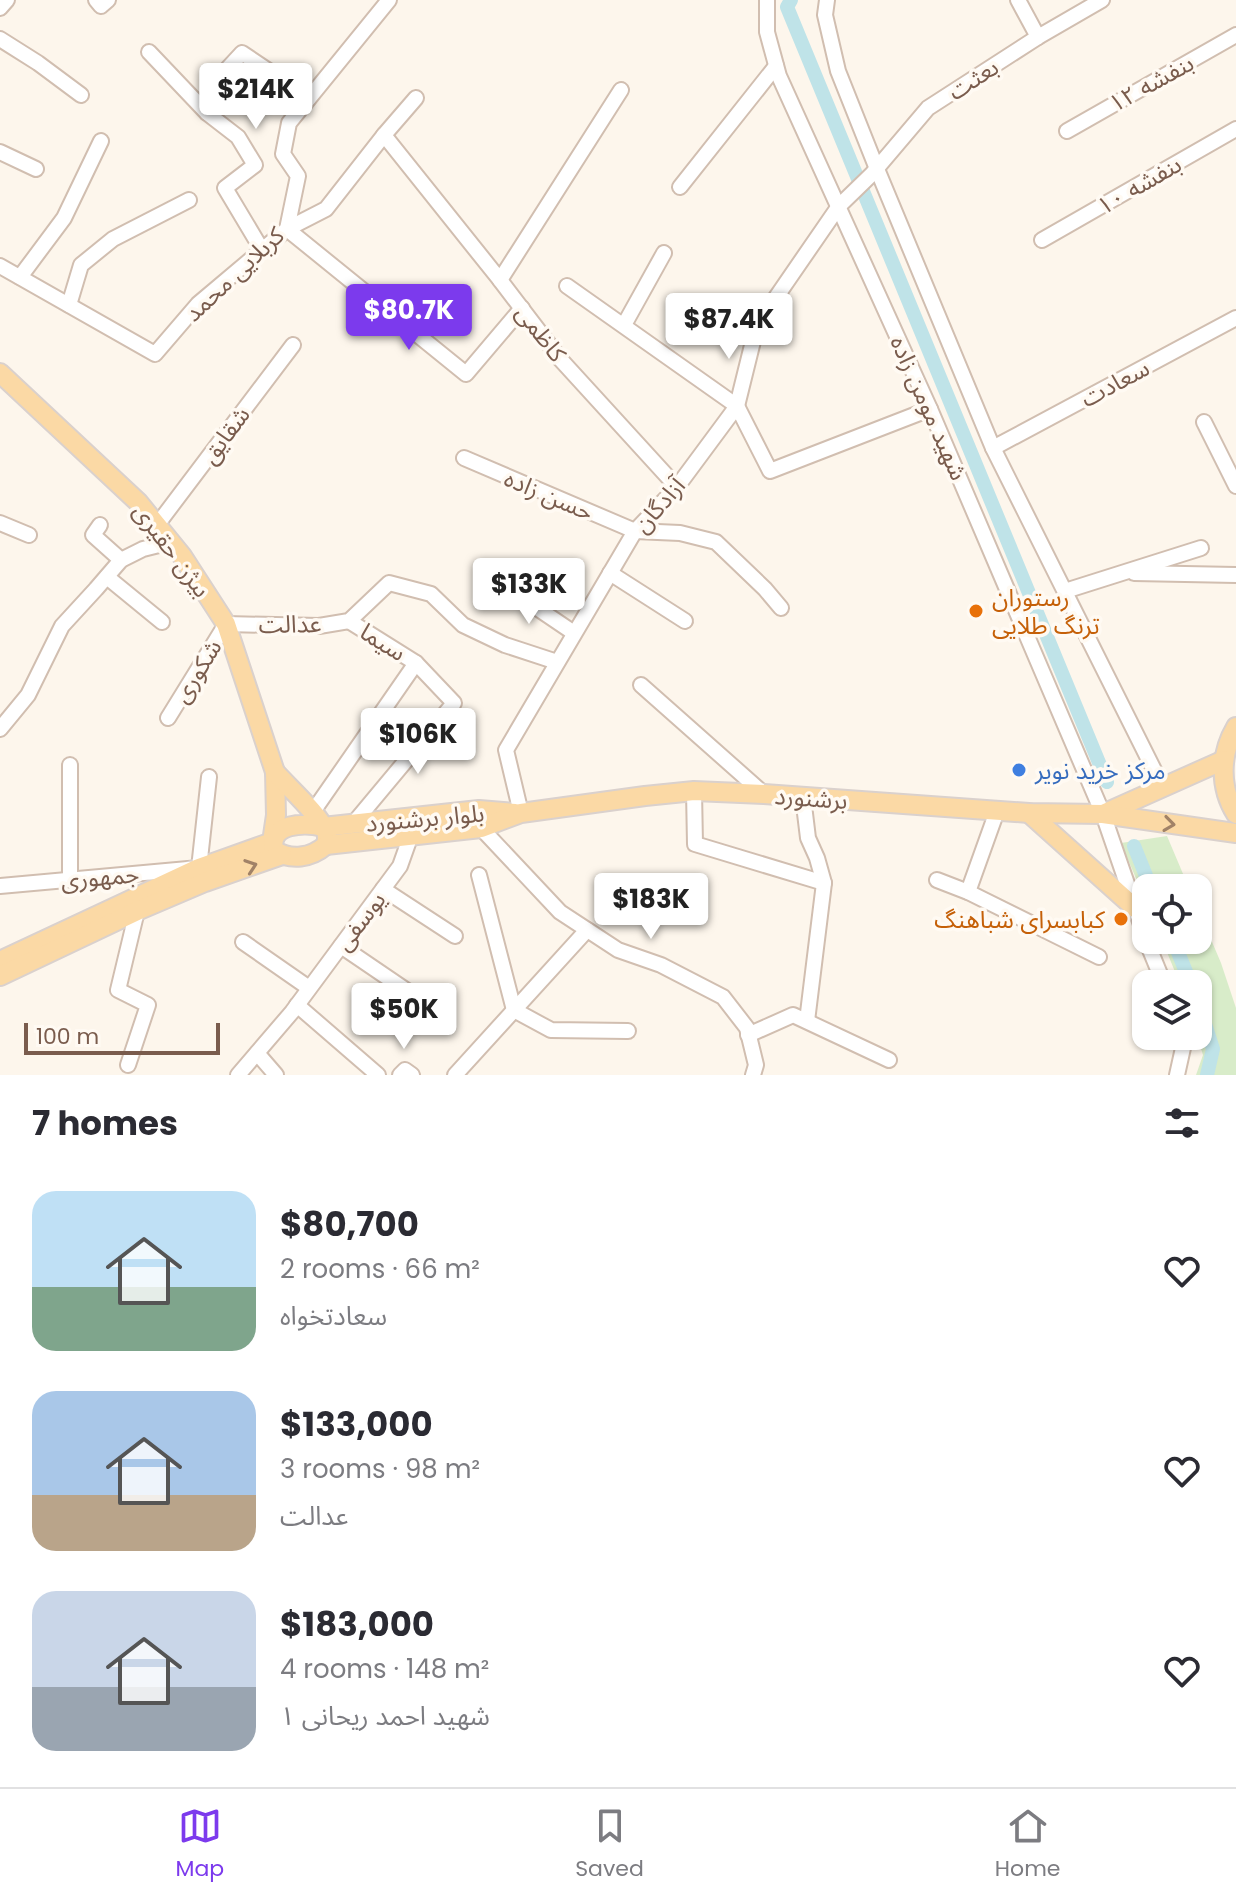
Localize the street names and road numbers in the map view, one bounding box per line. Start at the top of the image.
street label: بنفشه ۱۲ [1103,46,1199,120]
street label: بعثت [941,50,1005,108]
street label: بنفشه ۱۰ [1091,148,1187,222]
street label: کربلایی محمد [177,218,292,329]
street label: کاظمی [508,297,575,370]
street label: شهید مومن زاده [882,331,976,485]
street label: سعادت [1075,351,1155,415]
street label: شقایق [192,399,258,471]
street label: حسن زاده [499,462,599,528]
street label: آزادگان [625,469,693,540]
street label: بیژن حقیری [126,496,218,604]
street label: عدالت [258,607,322,641]
street label: سیما [354,615,412,669]
street label: شکوری [165,633,229,709]
street label: برشنورد [773,779,849,817]
street label: بلوار برشنورد [364,796,486,840]
street label: جمهوری [59,857,141,897]
street label: یوسفی [327,884,393,958]

